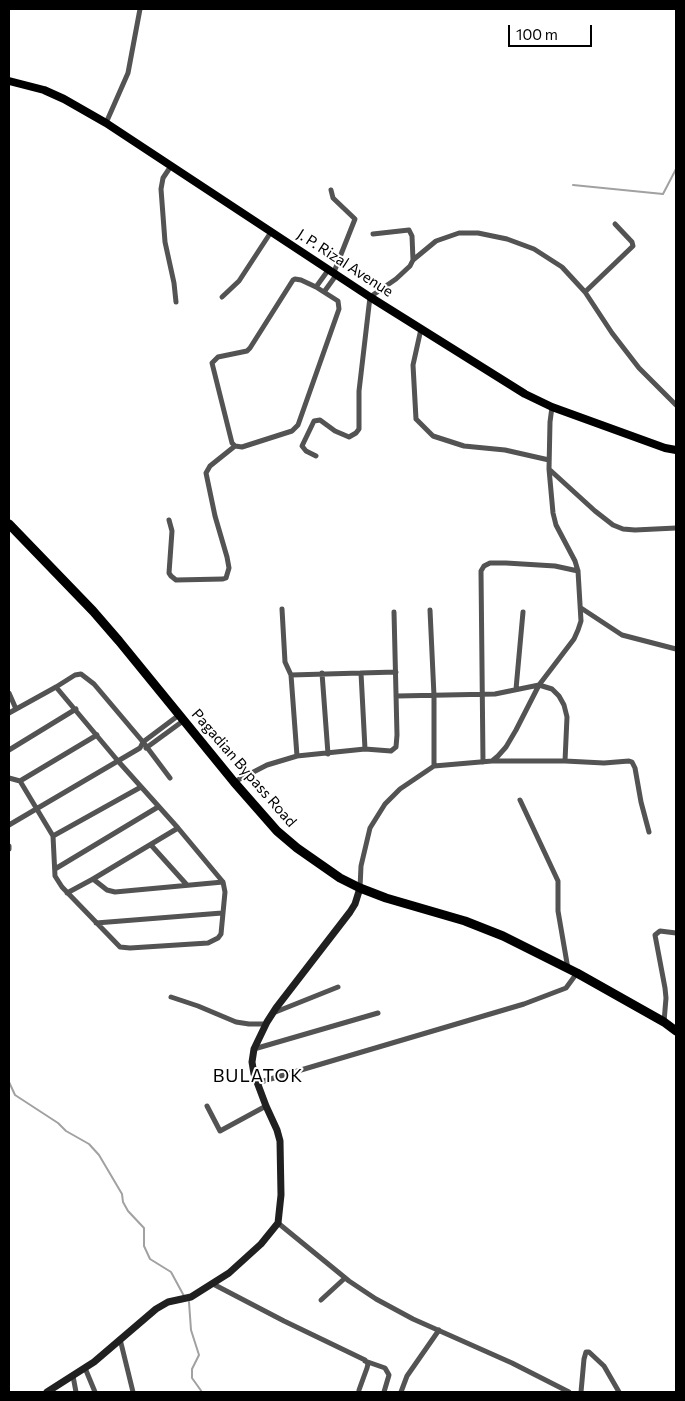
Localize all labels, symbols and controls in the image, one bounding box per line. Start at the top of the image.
scale bar [510,15,594,47]
text: 100 m [516,25,558,43]
street label: J. P. Rizal Avenue [294,225,396,301]
street label: Pagadian Bypass Road [188,705,300,831]
district label: BULATOK [212,1065,304,1087]

